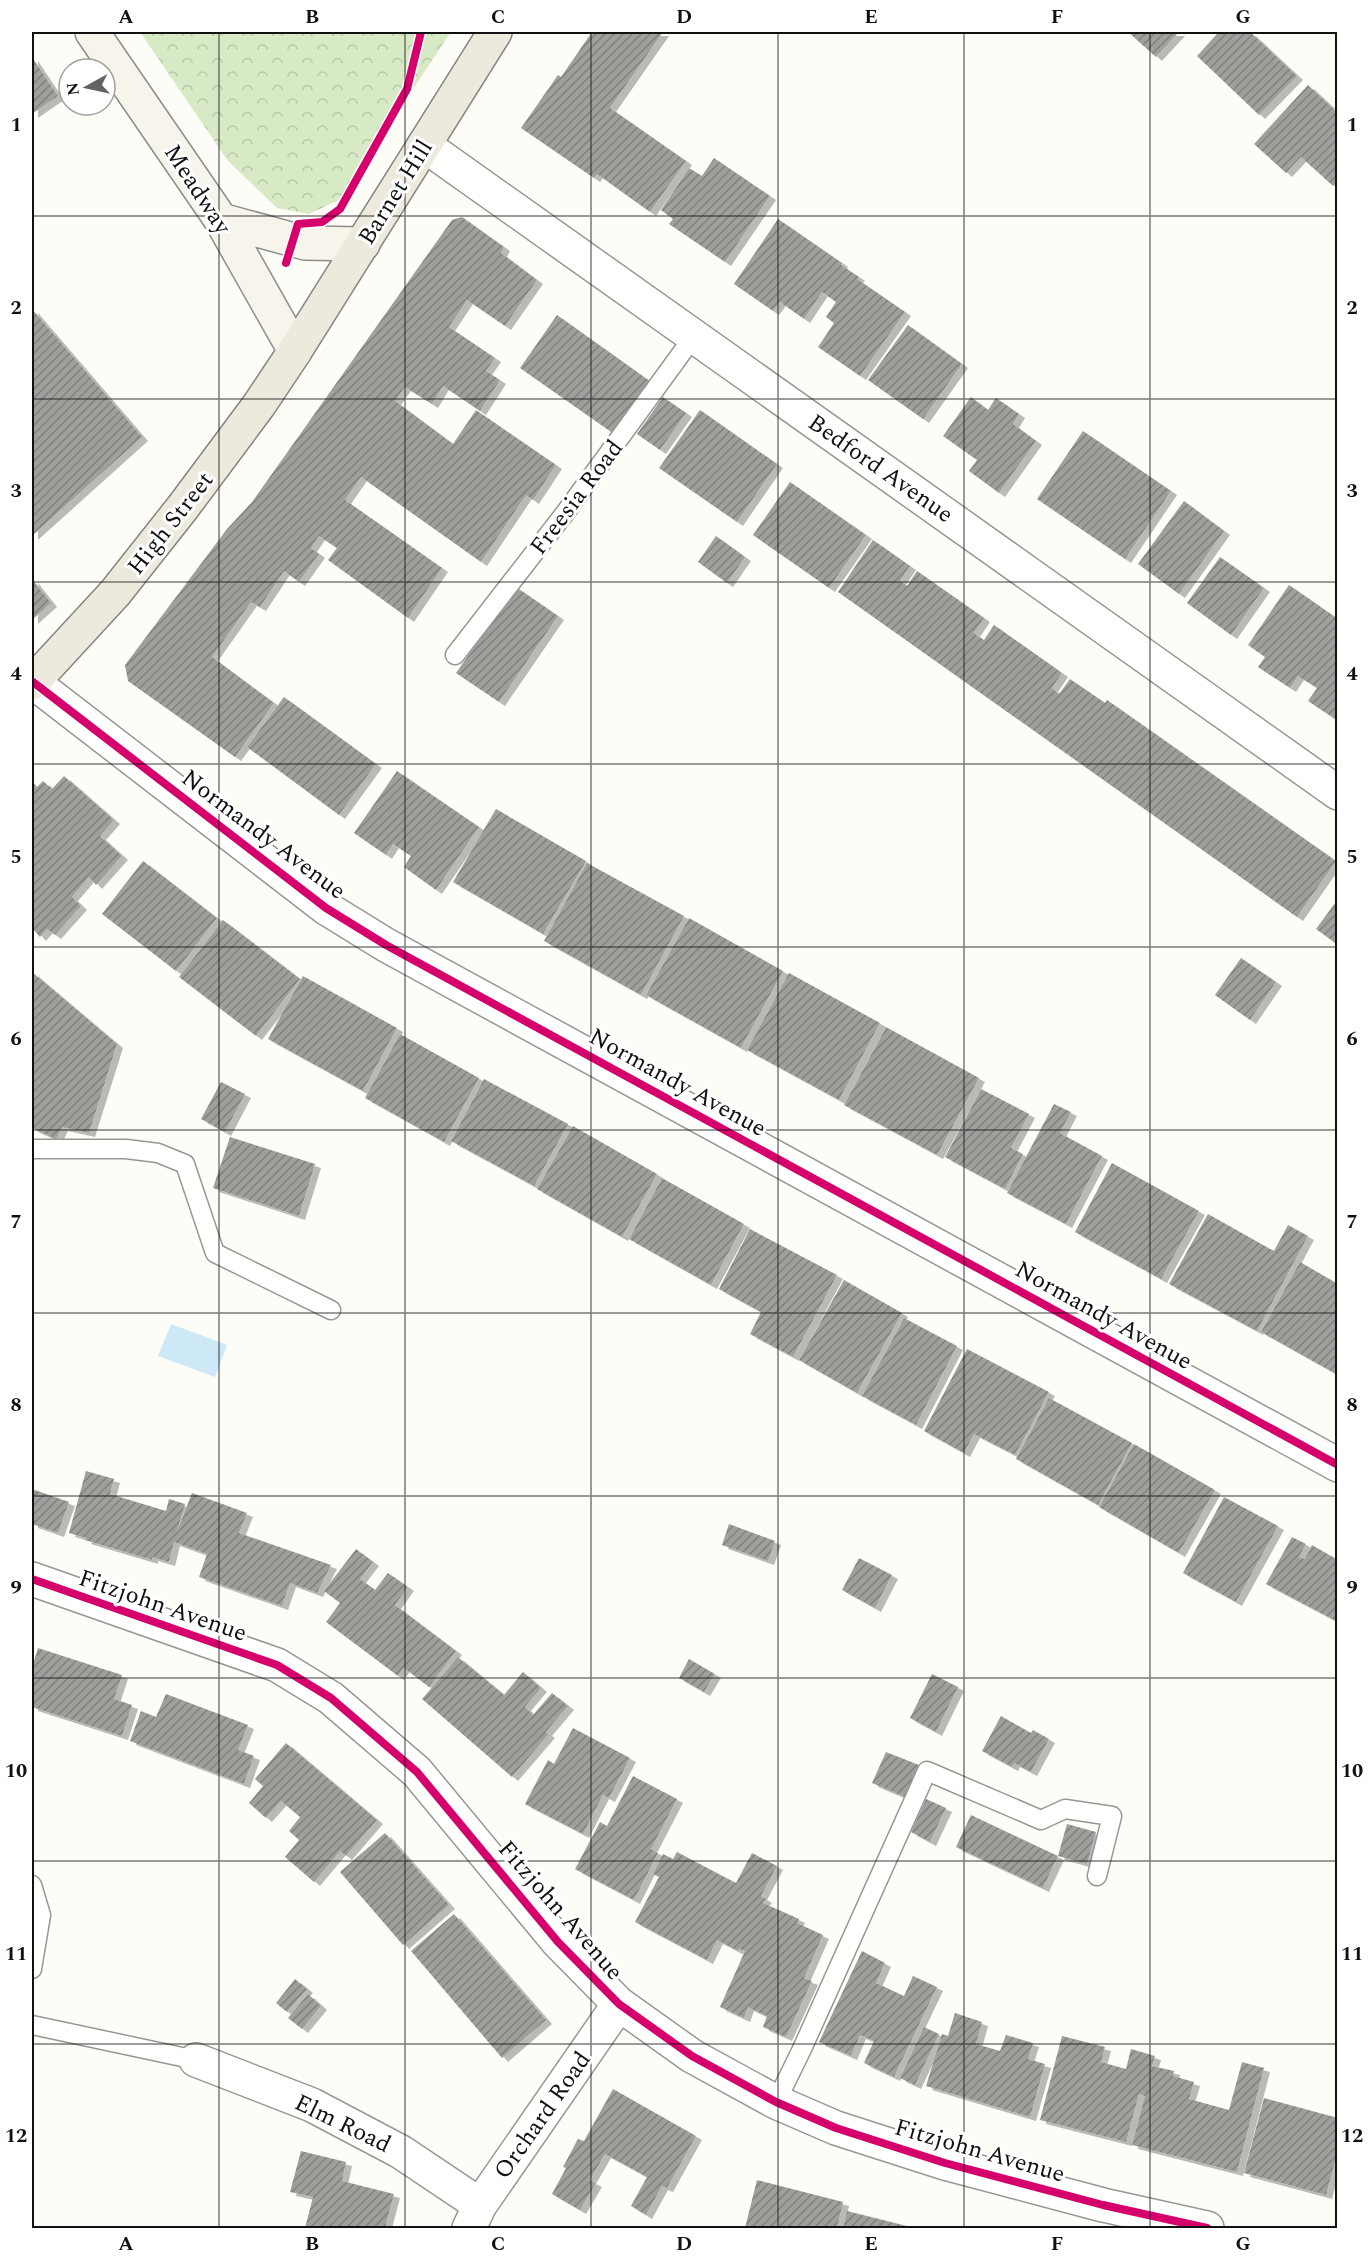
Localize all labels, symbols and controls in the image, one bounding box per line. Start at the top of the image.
text: A [118,2,134,32]
text: B [305,2,319,32]
text: C [491,2,505,32]
text: D [676,2,692,32]
text: E [864,2,878,32]
text: F [1051,2,1063,32]
text: G [1235,2,1251,32]
north arrow [57,57,117,117]
text: N [60,81,86,97]
text: 1 [10,110,22,140]
text: 1 [1346,110,1358,140]
street label: Barnet Hill [349,133,442,252]
street label: Meadway [155,137,241,243]
text: 2 [10,293,22,323]
text: 2 [1346,293,1358,323]
street label: Bedford Avenue [800,405,961,532]
street label: Freesia Road [521,432,632,563]
street label: High Street [119,464,223,583]
text: 3 [10,476,22,506]
text: 3 [1346,476,1358,506]
text: 4 [10,659,22,689]
text: 4 [1346,659,1358,689]
street label: Normandy Avenue [173,761,353,909]
text: 5 [10,842,22,872]
text: 5 [1346,842,1358,872]
street label: Normandy Avenue [582,1019,773,1147]
text: 6 [10,1024,22,1054]
text: 6 [1346,1024,1358,1054]
text: 7 [10,1207,22,1237]
text: 7 [1346,1207,1358,1237]
street label: Normandy Avenue [1008,1252,1199,1380]
text: 8 [10,1390,22,1420]
text: 8 [1346,1390,1358,1420]
street label: Fitzjohn Avenue [74,1560,252,1652]
text: 9 [10,1573,22,1603]
text: 9 [1346,1573,1358,1603]
text: 10 [5,1756,27,1786]
text: 10 [1341,1756,1363,1786]
street label: Fitzjohn Avenue [489,1833,631,1989]
text: 11 [5,1939,27,1969]
text: 11 [1341,1939,1363,1969]
street label: Orchard Road [485,2044,600,2187]
street label: Elm Road [288,2085,397,2163]
street label: Fitzjohn Avenue [890,2109,1069,2192]
text: 12 [5,2121,27,2151]
text: 12 [1341,2121,1363,2151]
text: A [118,2229,134,2259]
text: B [305,2229,319,2259]
text: C [491,2229,505,2259]
text: D [676,2229,692,2259]
text: E [864,2229,878,2259]
text: F [1051,2229,1063,2259]
text: G [1235,2229,1251,2259]

